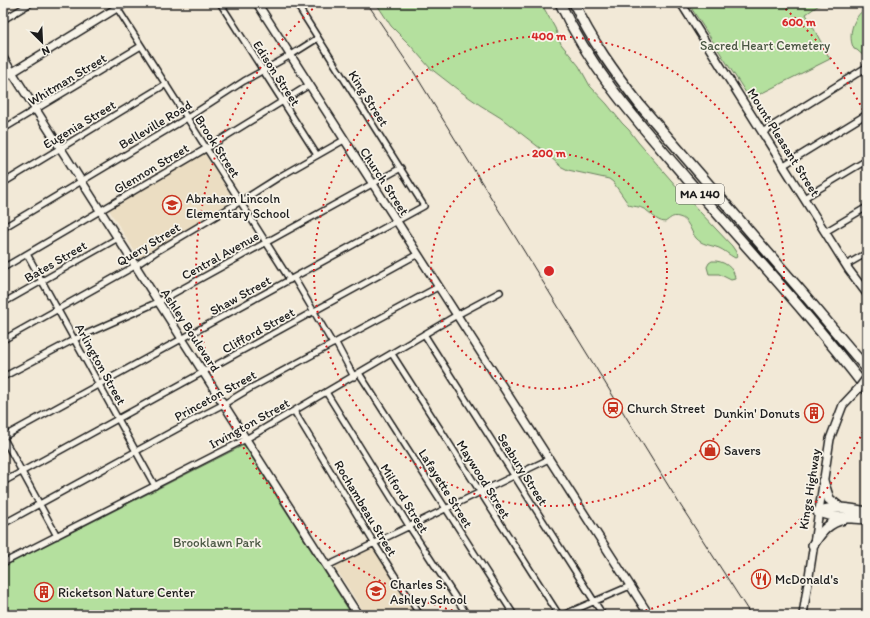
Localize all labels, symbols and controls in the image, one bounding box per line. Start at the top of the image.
text: 600 m [782,15,817,29]
north arrow [22,22,62,62]
text: 400 m [532,29,567,43]
street label: Edison Street [250,38,303,109]
park label: Sacred Heart Cemetery [700,38,830,53]
text: N [40,43,52,58]
street label: Whitman Street [25,50,109,109]
street label: King Street [345,68,392,129]
street label: Mount Pleasant Street [744,85,823,199]
street label: Eugenia Street [40,97,118,152]
street label: Belleville Road [116,97,194,152]
street label: Brook Street [192,112,243,180]
street label: Glennon Street [111,140,192,197]
street label: Church Street [357,144,412,218]
text: 200 m [532,146,567,160]
road number: MA 140 [676,184,724,204]
place label: Abraham Lincoln Elementary School [186,191,290,221]
school or university icon: Abraham Lincoln Elementary School [161,194,183,216]
street label: Query Street [114,220,183,269]
street label: Central Avenue [179,228,262,283]
street label: Bates Street [21,237,89,285]
centre of rings [542,264,556,278]
street label: Shaw Street [207,272,274,318]
street label: Ashley Boulevard [158,286,223,375]
street label: Clifford Street [219,304,297,357]
street label: Arlington Street [72,321,129,408]
street label: Princeton Street [172,367,259,424]
street label: Irvington Street [206,395,292,452]
station icon: Church Street [602,397,624,419]
place label: Church Street [627,401,705,416]
building icon: Dunkin' Donuts [803,402,825,424]
place label: Dunkin' Donuts [714,406,800,421]
street label: Seabury Street [494,430,551,508]
street label: Maywood Street [454,437,514,521]
shop icon: Savers [699,439,721,461]
place label: Savers [724,443,761,458]
street label: Lafayette Street [415,446,476,530]
street label: Kings Highway [796,448,823,531]
street label: Rochambeau Street [331,458,400,559]
street label: Milford Street [377,461,432,536]
park label: Brooklawn Park [173,535,261,550]
restaurant icon: McDonald's [750,568,772,590]
place label: McDonald's [775,572,839,587]
place label: Charles S. Ashley School [390,577,467,607]
school or university icon: Charles S. Ashley School [365,580,387,602]
building icon: Ricketson Nature Center [33,581,55,603]
place label: Ricketson Nature Center [58,585,196,600]

